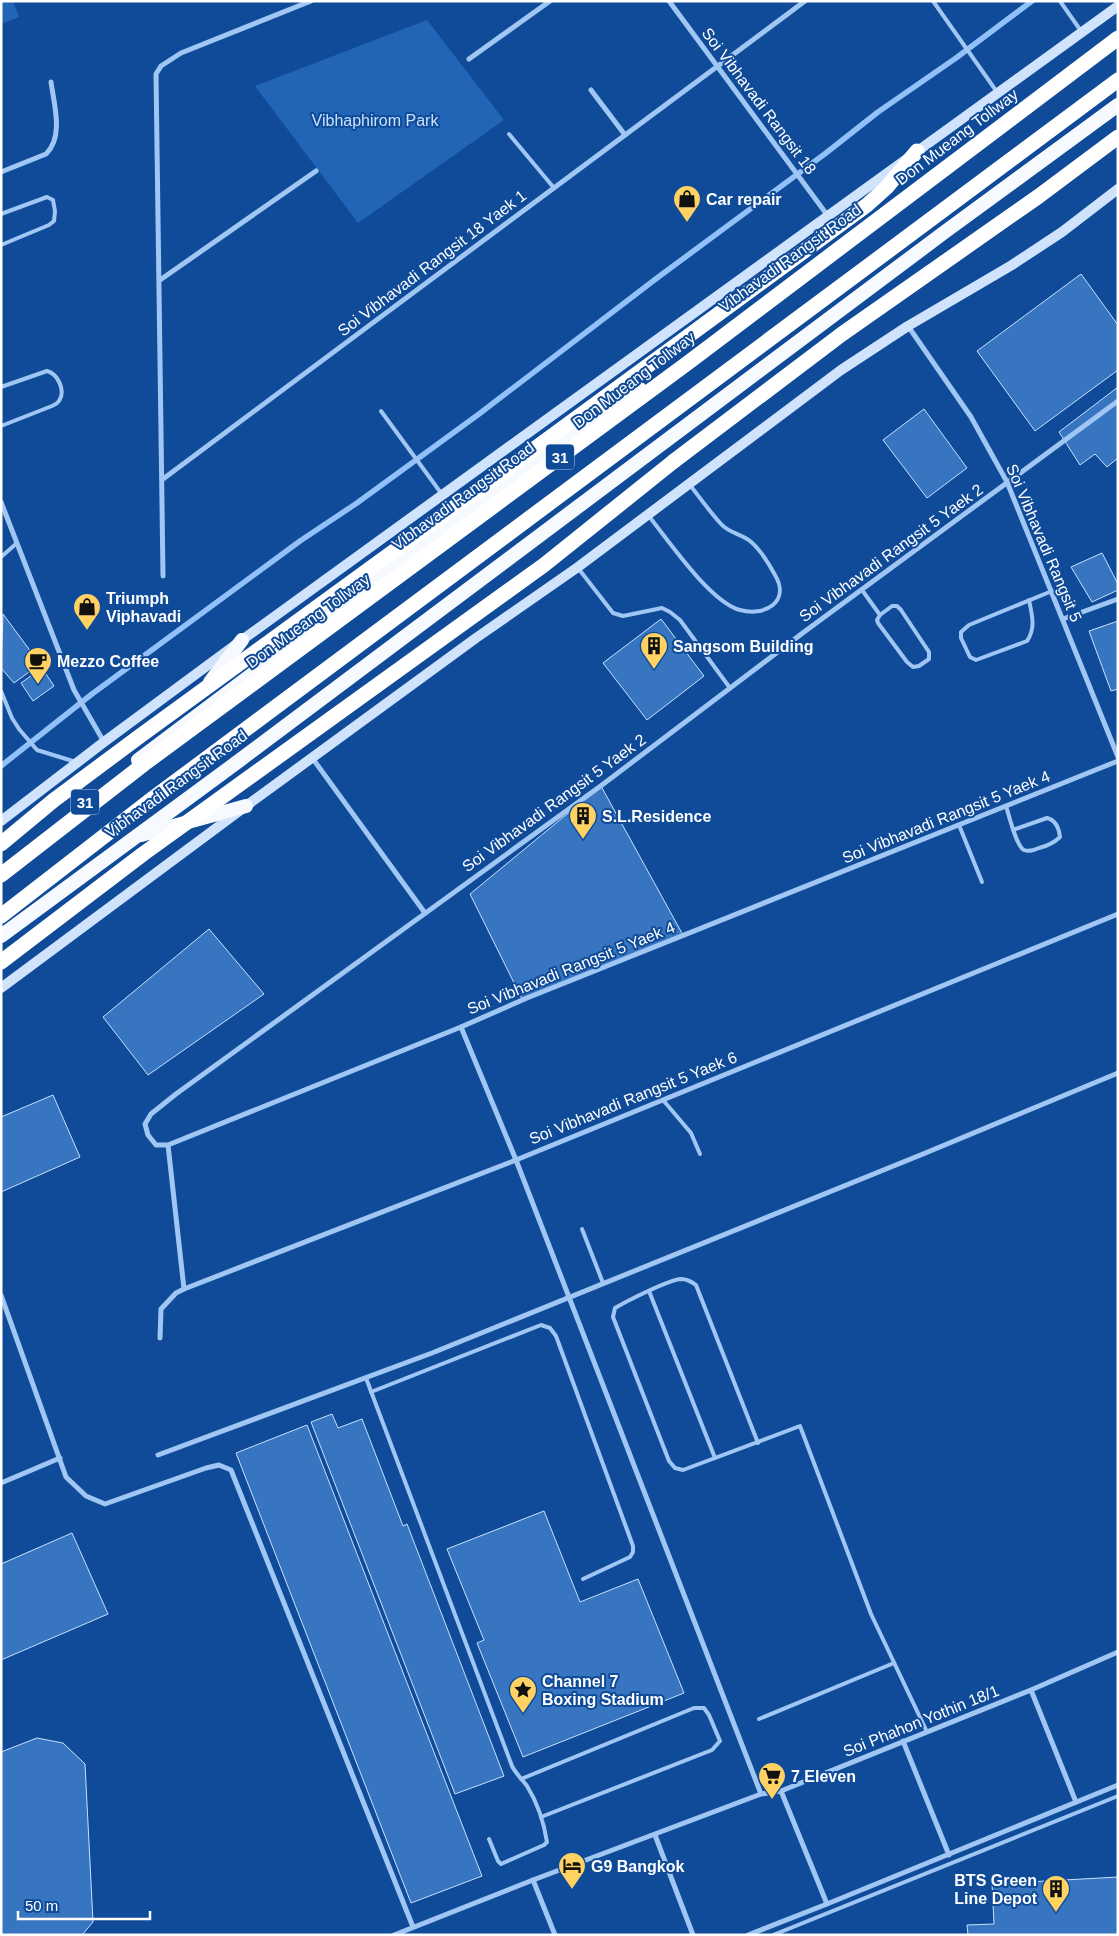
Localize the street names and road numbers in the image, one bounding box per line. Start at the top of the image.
street label: Soi Vibhavadi Rangsit 18 [698,25,820,177]
street label: Don Mueang Tollway [893,86,1021,188]
street label: Soi Vibhavadi Rangsit 18 Yaek 1 [335,187,530,339]
street label: Vibhavadi Rangsit Road [716,201,864,315]
street label: Don Mueang Tollway [570,329,698,431]
street label: Vibhavadi Rangsit Road [389,439,537,553]
road number: 31 [546,444,574,470]
street label: Soi Vibhavadi Rangsit 5 [1003,462,1085,624]
street label: Soi Vibhavadi Rangsit 5 Yaek 2 [796,481,986,625]
street label: Don Mueang Tollway [243,571,373,671]
street label: Vibhavadi Rangsit Road [102,727,250,841]
street label: Soi Vibhavadi Rangsit 5 Yaek 2 [459,731,649,875]
street label: Soi Vibhavadi Rangsit 5 Yaek 4 [840,767,1052,867]
road number: 31 [71,790,99,814]
street label: Soi Vibhavadi Rangsit 5 Yaek 4 [465,918,677,1018]
street label: Soi Vibhavadi Rangsit 5 Yaek 6 [527,1048,739,1148]
street label: Soi Phahon Yothin 18/1 [841,1682,1001,1760]

